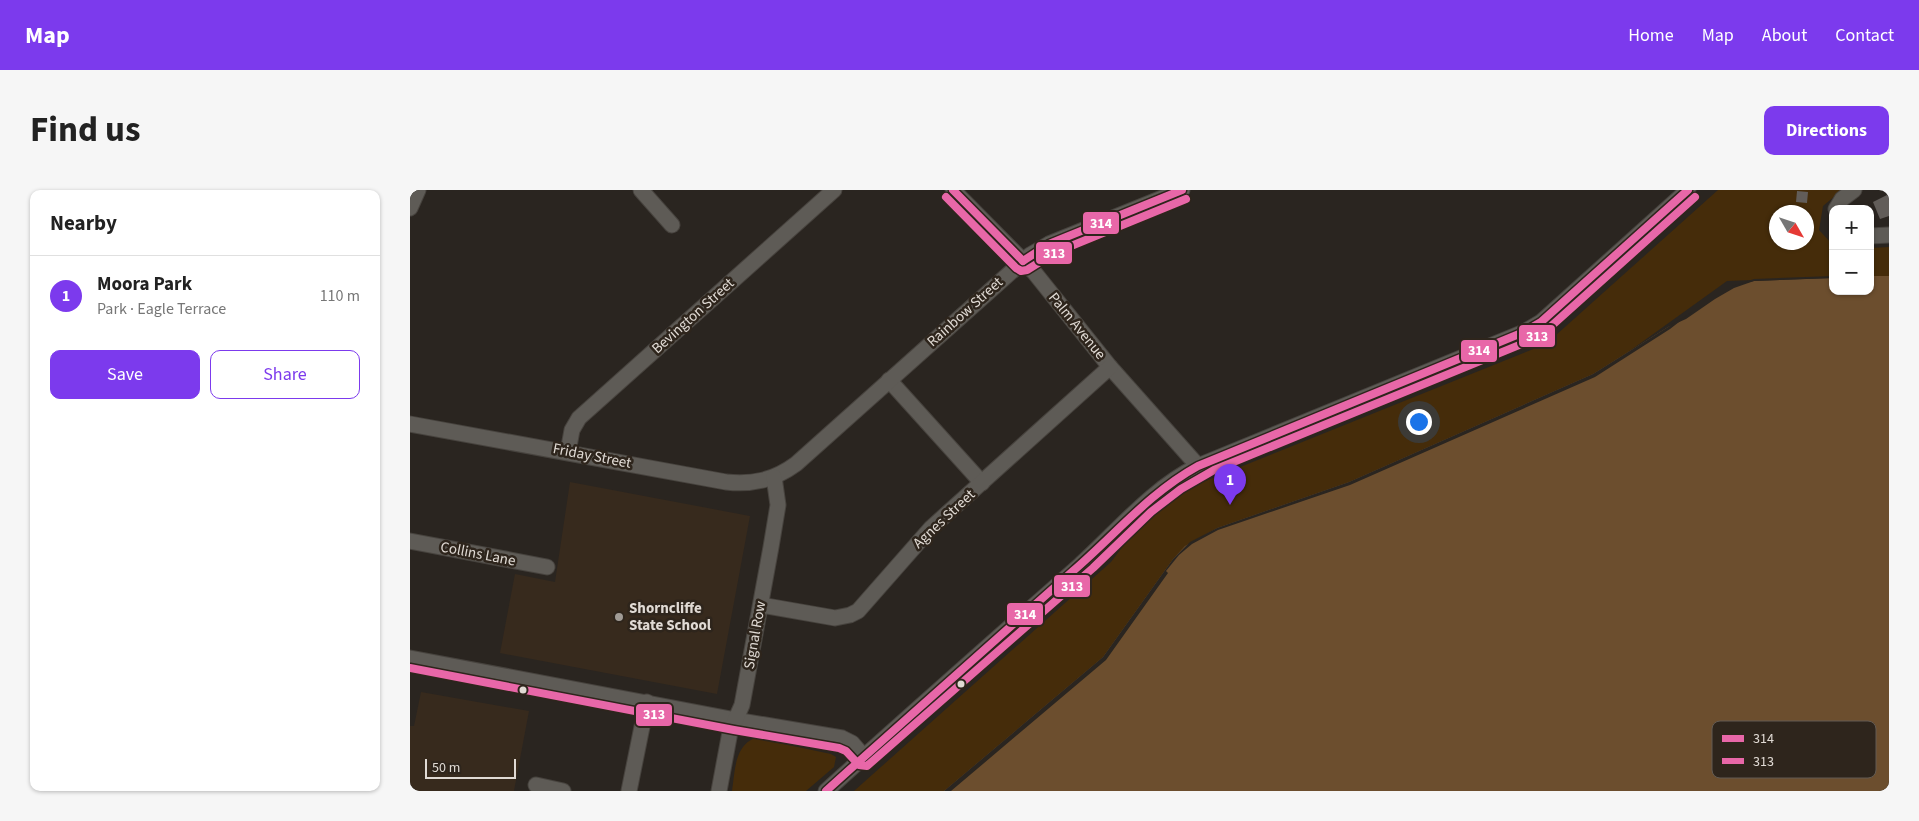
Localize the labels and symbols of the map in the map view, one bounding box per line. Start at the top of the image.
north arrow [1769,205,1814,250]
line badge: 314 [1082,211,1120,235]
text: 314 [1090,214,1113,234]
line badge: 313 [1035,241,1073,265]
text: 313 [1043,244,1065,264]
street label: Rainbow Street [922,272,1008,352]
street label: Bevington Street [647,273,739,359]
street label: Palm Avenue [1043,288,1111,364]
line badge: 313 [1518,324,1556,348]
text: 313 [1526,327,1548,347]
line badge: 314 [1460,339,1498,363]
text: 314 [1468,341,1491,361]
your location [1406,409,1432,435]
street label: Friday Street [551,438,633,474]
pin: 1 [1214,464,1246,505]
street label: Agnes Street [908,485,980,553]
street label: Collins Lane [439,536,517,572]
line badge: 313 [1053,574,1091,598]
text: 313 [1061,577,1083,597]
place label: Shorncliffe State School [629,598,712,636]
street label: Signal Row [739,599,771,671]
line badge: 314 [1006,602,1044,626]
text: 314 [1014,605,1037,625]
marker: Shorncliffe State School [613,611,625,623]
unlabelled marker [956,679,966,689]
unlabelled marker [518,685,528,695]
line badge: 313 [635,703,673,727]
text: 313 [643,705,665,725]
legend [1712,721,1876,778]
text: 314 [1753,729,1774,749]
text: 313 [1753,752,1774,772]
scale bar [425,756,516,779]

